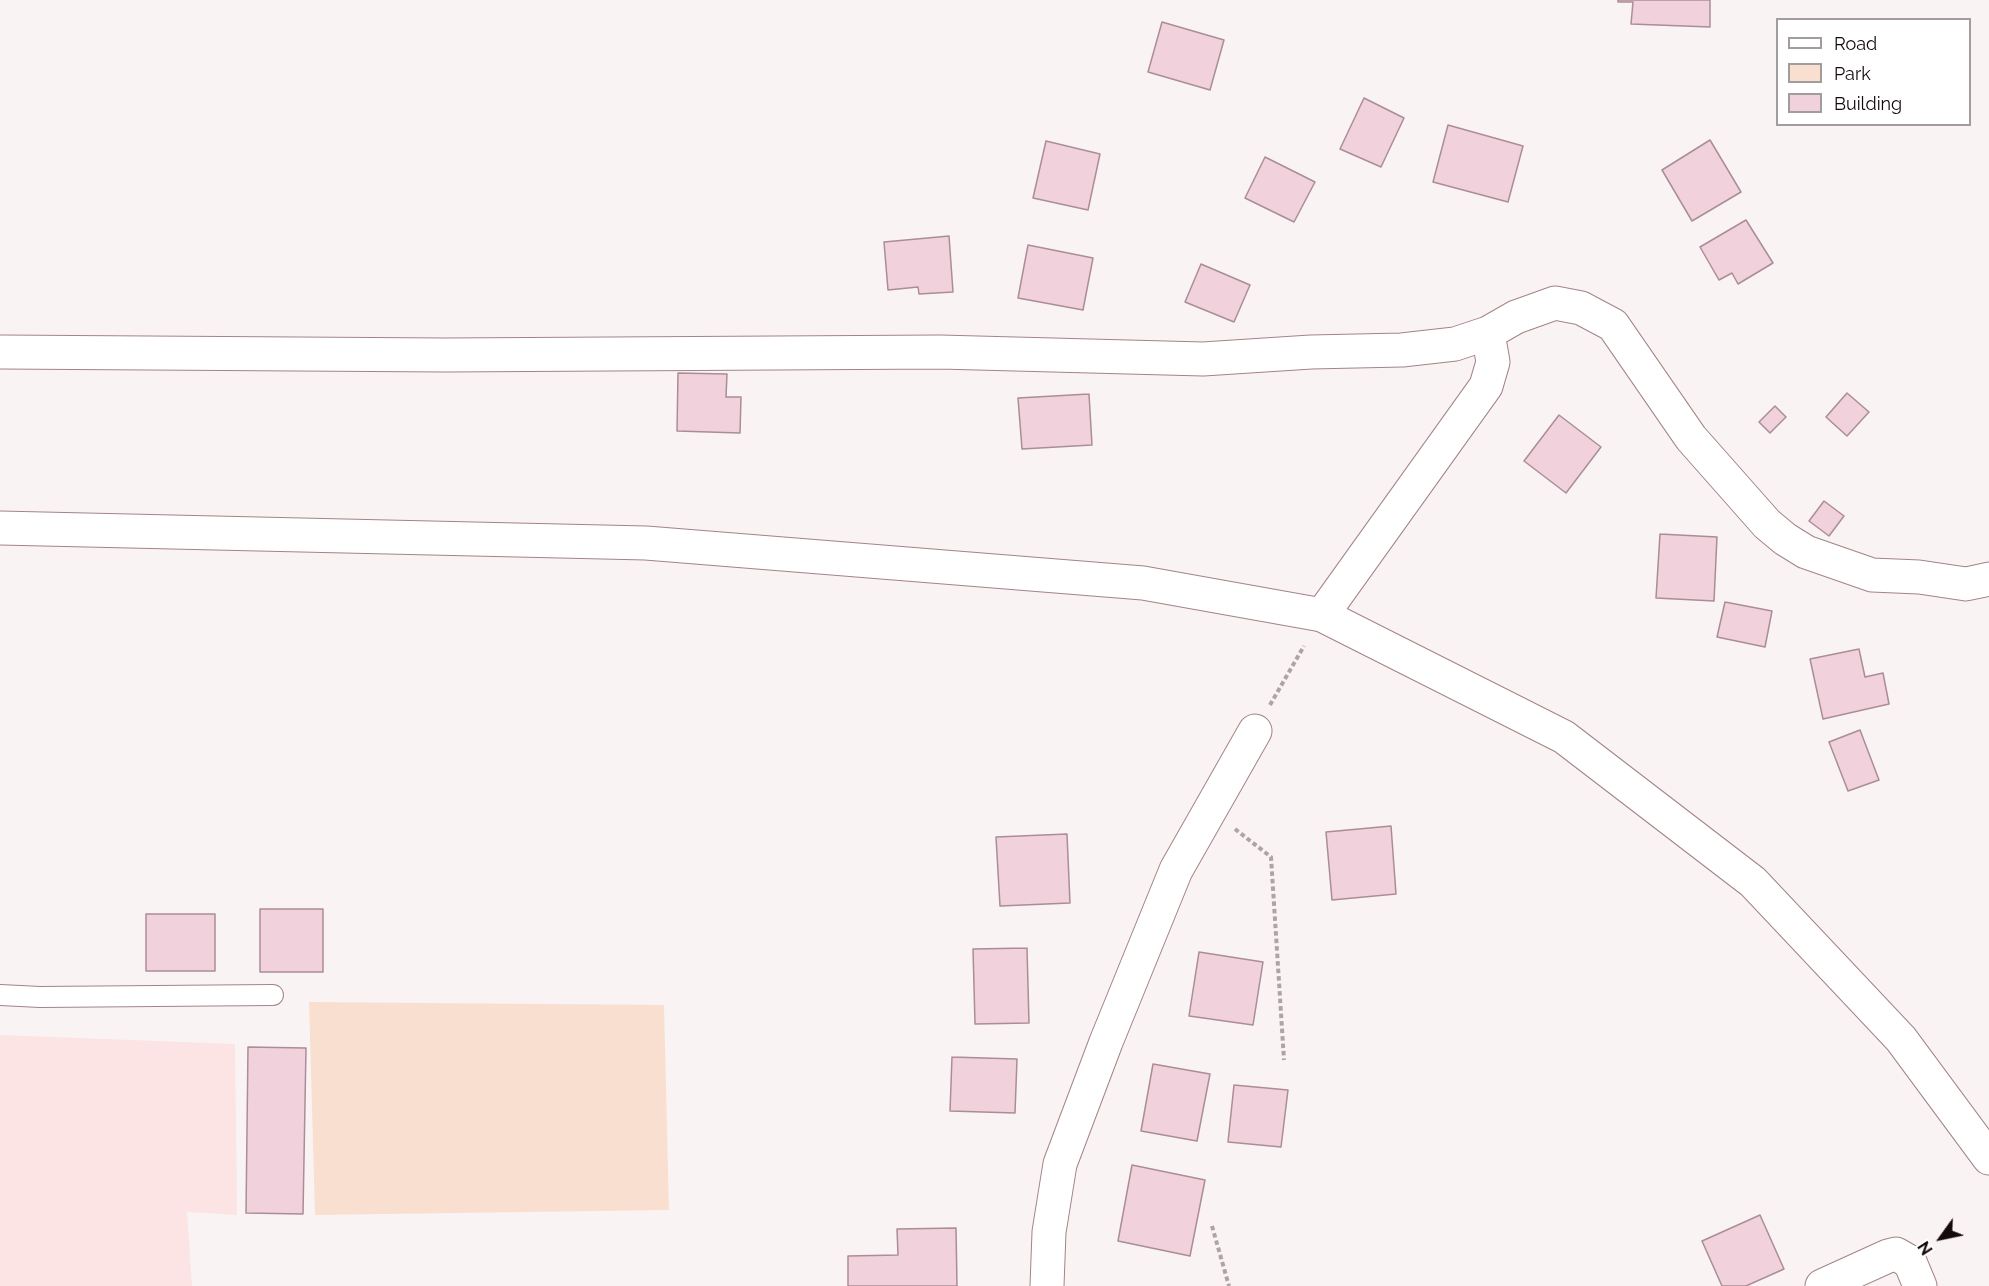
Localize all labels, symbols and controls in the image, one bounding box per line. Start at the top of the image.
legend [1776,18,1971,126]
text: Road [1834,33,1877,54]
text: Park [1834,63,1871,84]
text: Building [1834,93,1902,114]
north arrow [1911,1208,1971,1268]
text: N [1914,1238,1937,1258]

